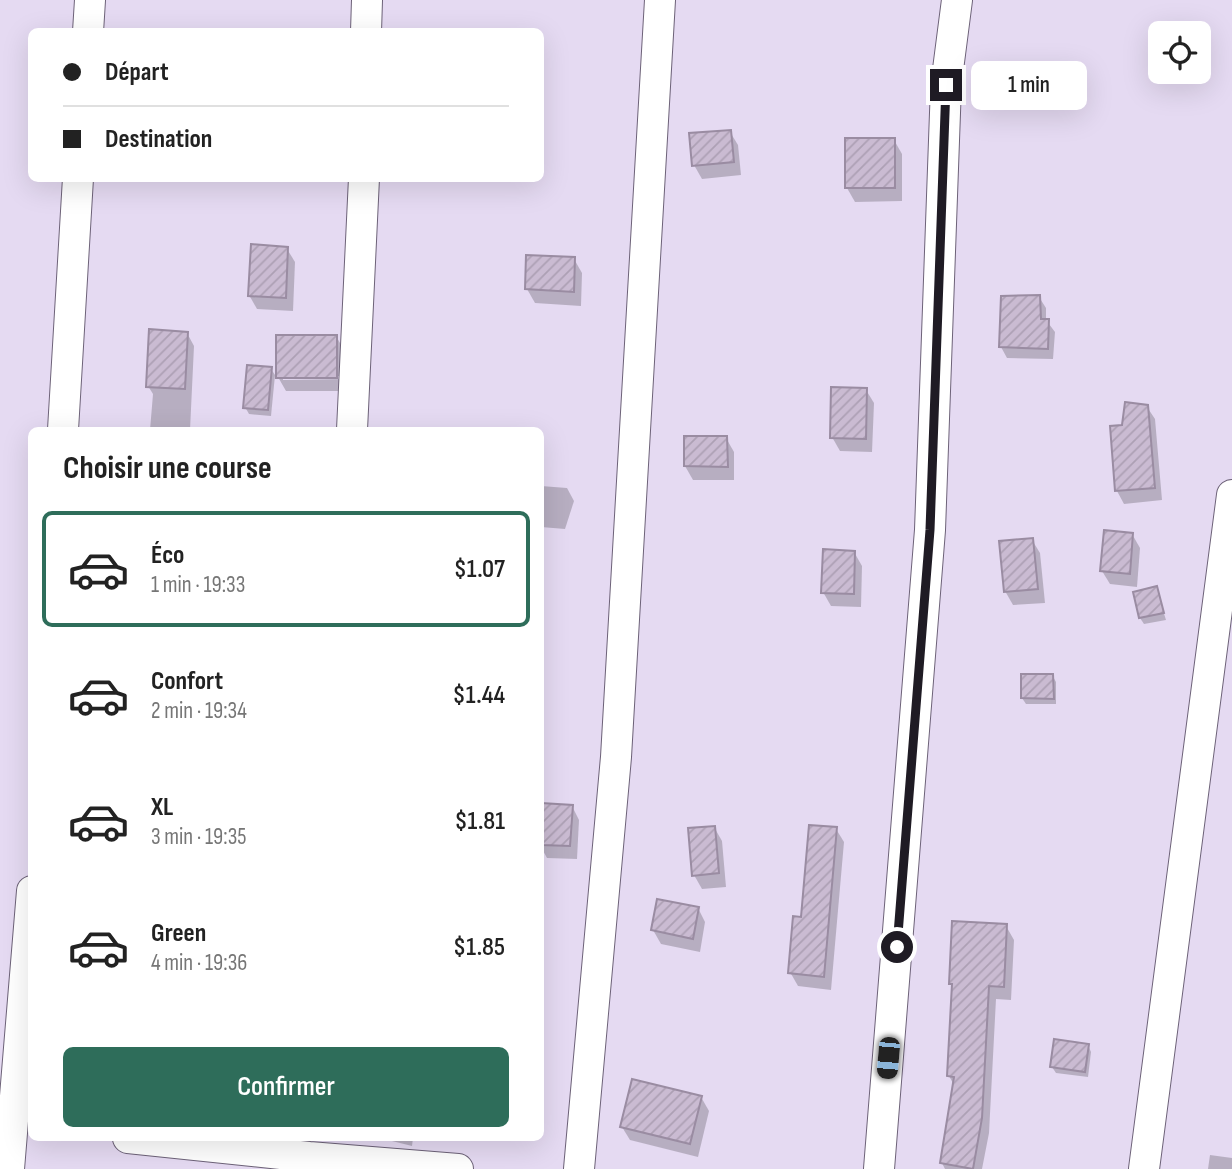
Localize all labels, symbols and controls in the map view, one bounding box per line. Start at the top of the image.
map controls [1148,21,1211,84]
button: locate [1148,21,1211,84]
text: Départ [105,57,168,88]
callout: 1 min [970,60,1086,110]
route end [930,69,962,101]
text: 1 min [1008,71,1050,99]
text: Destination [105,124,212,155]
text: Choisir une course [63,449,272,488]
icon: car [67,538,130,601]
text: Éco [151,540,184,571]
text: $1.07 [454,554,505,585]
text: 1 min · 19:33 [151,571,245,599]
icon: car [67,664,130,727]
text: Confort [151,666,223,697]
text: $1.44 [453,680,505,711]
text: 2 min · 19:34 [151,697,247,725]
icon: car [67,790,130,853]
text: XL [151,792,173,823]
text: $1.81 [454,806,505,837]
text: 3 min · 19:35 [151,823,247,851]
icon: car [67,916,130,979]
text: Green [151,918,206,949]
route start [881,931,913,963]
text: $1.85 [453,932,505,963]
text: 4 min · 19:36 [151,949,247,977]
car [876,1036,901,1080]
button: Confirmer [63,1047,509,1127]

